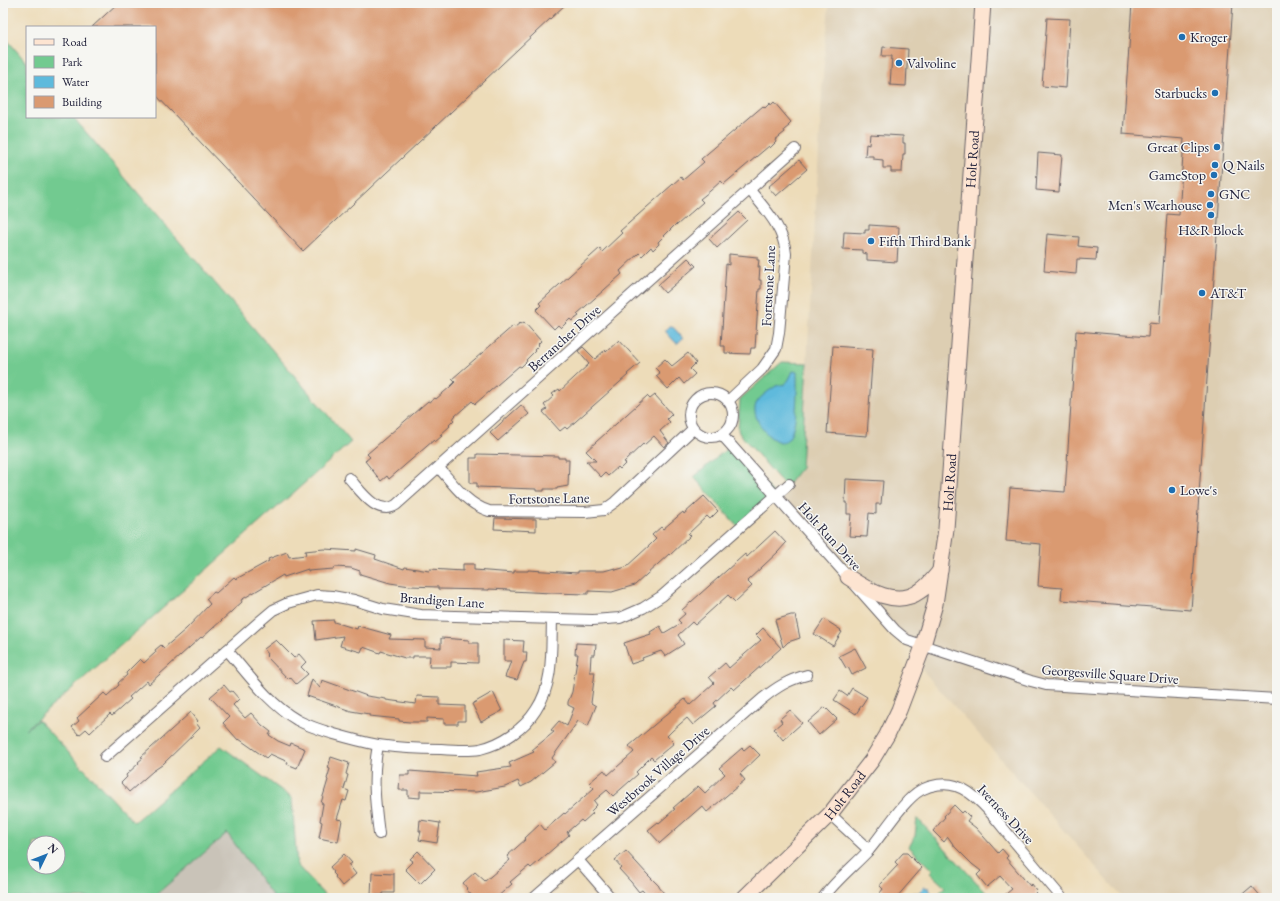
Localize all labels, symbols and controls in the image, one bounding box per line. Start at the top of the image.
legend [26,26,156,118]
place label: Kroger [1190,28,1228,46]
marker: Kroger [1177,32,1187,42]
text: Road [62,34,88,50]
text: Park [62,54,83,70]
place label: Valvoline [907,54,957,72]
marker: Valvoline [894,58,904,68]
text: Water [62,74,89,90]
place label: Starbucks [1154,84,1207,102]
marker: Starbucks [1210,88,1220,98]
text: Building [62,94,103,110]
street label: Holt Road [961,129,983,189]
place label: Great Clips [1147,138,1209,156]
marker: Great Clips [1212,142,1222,152]
place label: Q Nails [1223,156,1265,174]
marker: Q Nails [1210,160,1220,170]
place label: GameStop [1149,166,1206,184]
marker: GameStop [1209,170,1219,180]
place label: GNC [1219,185,1250,203]
marker: GNC [1206,189,1216,199]
place label: Men's Wearhouse [1108,196,1203,214]
marker: Men's Wearhouse [1205,200,1215,210]
marker: H&R Block [1206,210,1216,220]
place label: H&R Block [1178,221,1244,239]
place label: Fifth Third Bank [879,232,971,250]
marker: Fifth Third Bank [866,236,876,246]
street label: Fortstone Lane [757,245,779,327]
place label: AT&T [1209,284,1247,302]
marker: AT&T [1197,288,1207,298]
street label: Berrancher Drive [524,300,605,375]
street label: Holt Road [938,452,960,512]
place label: Lowe's [1180,481,1217,499]
marker: Lowe's [1167,485,1177,495]
street label: Fortstone Lane [508,488,590,508]
street label: Holt Run Drive [795,498,866,574]
street label: Brandigen Lane [399,588,485,612]
street label: Georgesville Square Drive [1041,660,1180,688]
street label: Westbrook Village Drive [603,721,713,820]
street label: Holt Road [820,766,870,824]
street label: Iverness Drive [974,780,1039,848]
north arrow [26,835,66,875]
text: N [45,840,62,856]

